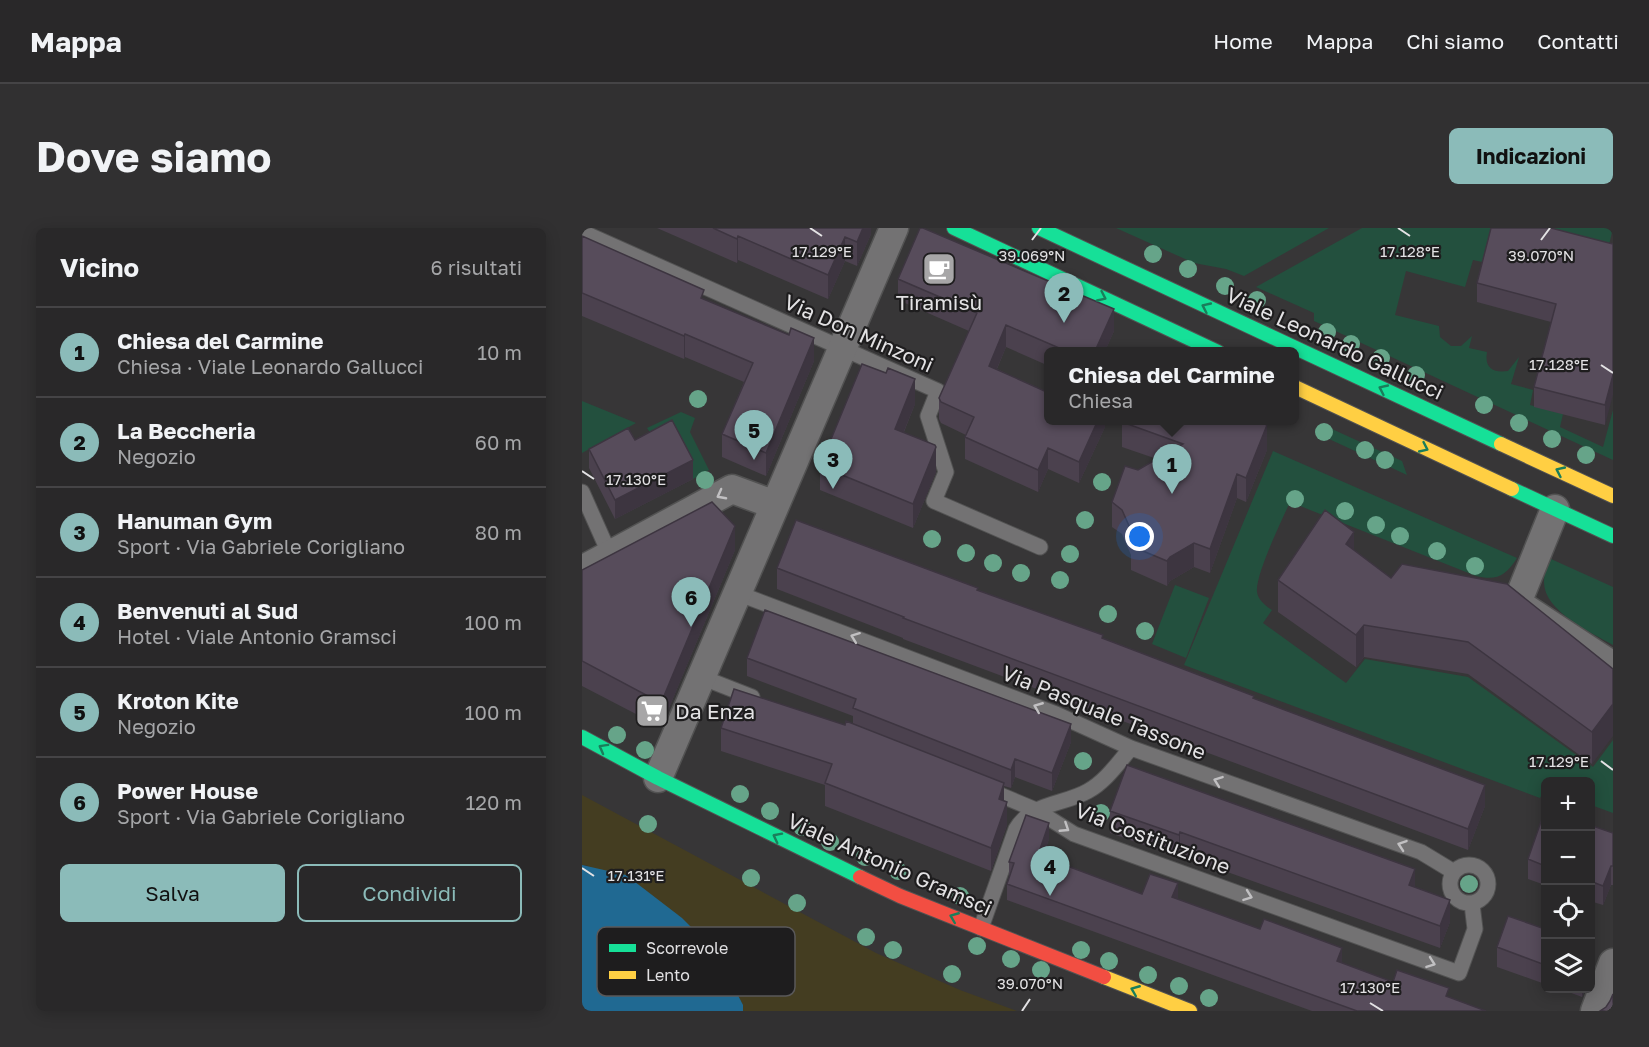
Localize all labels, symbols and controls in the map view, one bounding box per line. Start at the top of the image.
text: Mappa [30,25,122,58]
text: Home [1213,28,1273,54]
text: Mappa [1306,28,1373,54]
text: Chi siamo [1406,28,1504,54]
text: Contatti [1537,28,1619,54]
button: Indicazioni [1449,128,1613,184]
text: Dove siamo [36,131,271,181]
text: 17.129°E [792,242,852,260]
text: 17.128°E [1380,242,1440,260]
text: 39.069°N [998,246,1066,264]
text: 39.070°N [1508,246,1574,264]
cafe icon: Tiramisù [921,251,957,287]
text: Vicino [60,252,139,283]
text: 6 risultati [431,255,522,279]
pin: 2 [1044,274,1084,323]
street label: Viale Leonardo Gallucci [1222,281,1448,405]
street label: Via Don Minzoni [780,288,938,378]
place label: Tiramisù [896,289,982,315]
one-way arrow [1095,290,1106,302]
one-way arrow [1202,302,1213,314]
text: Chiesa del Carmine [117,327,323,354]
text: 1 [74,340,85,364]
text: 10 m [477,340,522,364]
popup [1044,347,1299,425]
text: Chiesa · Viale Leonardo Gallucci [117,354,423,378]
text: 17.128°E [1529,355,1589,373]
text: Chiesa del Carmine [1068,361,1275,388]
one-way arrow [1379,385,1390,397]
text: Chiesa [1068,388,1133,412]
pin: 5 [734,410,774,460]
text: La Beccheria [117,417,255,444]
text: 2 [73,430,86,454]
text: 60 m [475,430,522,454]
pin: 3 [814,440,852,489]
one-way arrow [1418,440,1429,452]
text: Negozio [117,444,196,468]
pin: 1 [1152,444,1192,494]
one-way arrow [1555,467,1566,479]
text: 17.130°E [606,470,666,488]
one-way arrow [717,488,727,499]
text: Hanuman Gym [117,507,272,534]
text: 3 [73,520,86,544]
text: 80 m [475,520,522,544]
your location [1125,522,1154,551]
text: Sport · Via Gabriele Corigliano [117,534,405,558]
pin: 6 [672,578,710,627]
text: Benvenuti al Sud [117,597,298,624]
text: 4 [73,610,86,634]
text: 100 m [465,610,522,634]
text: Hotel · Viale Antonio Gramsci [117,624,397,648]
one-way arrow [851,632,861,645]
street label: Via Pasquale Tassone [998,659,1210,765]
text: Kroton Kite [117,687,239,714]
supermarket icon: Da Enza [634,693,670,729]
place label: Da Enza [675,698,755,724]
text: 5 [73,700,86,724]
text: 100 m [465,700,522,724]
one-way arrow [1033,702,1044,714]
text: Negozio [117,714,196,738]
one-way arrow [599,744,609,755]
text: 17.129°E [1529,752,1589,770]
one-way arrow [1213,775,1224,788]
text: Power House [117,777,258,804]
map controls [1541,777,1595,993]
button: + [1541,777,1595,831]
text: 6 [73,790,86,814]
text: 120 m [466,790,522,814]
street label: Via Costituzione [1072,796,1234,880]
text: Sport · Via Gabriele Corigliano [117,804,405,828]
street label: Viale Antonio Gramsci [784,807,996,921]
one-way arrow [1059,821,1069,833]
button: − [1541,831,1595,885]
one-way arrow [772,833,783,845]
one-way arrow [1397,840,1408,853]
pin: 4 [1030,846,1070,896]
button: Salva [60,864,285,922]
button: Condividi [297,864,522,922]
text: 17.131°E [608,866,664,884]
button: locate [1541,885,1595,939]
one-way arrow [1242,889,1252,902]
one-way arrow [950,912,961,924]
legend [597,927,795,996]
text: Scorrevole [646,938,728,958]
button: layers [1541,939,1595,993]
one-way arrow [1425,955,1436,968]
text: Lento [646,965,690,985]
text: 39.070°N [997,974,1063,992]
text: 17.130°E [1340,978,1400,996]
one-way arrow [1131,985,1142,997]

